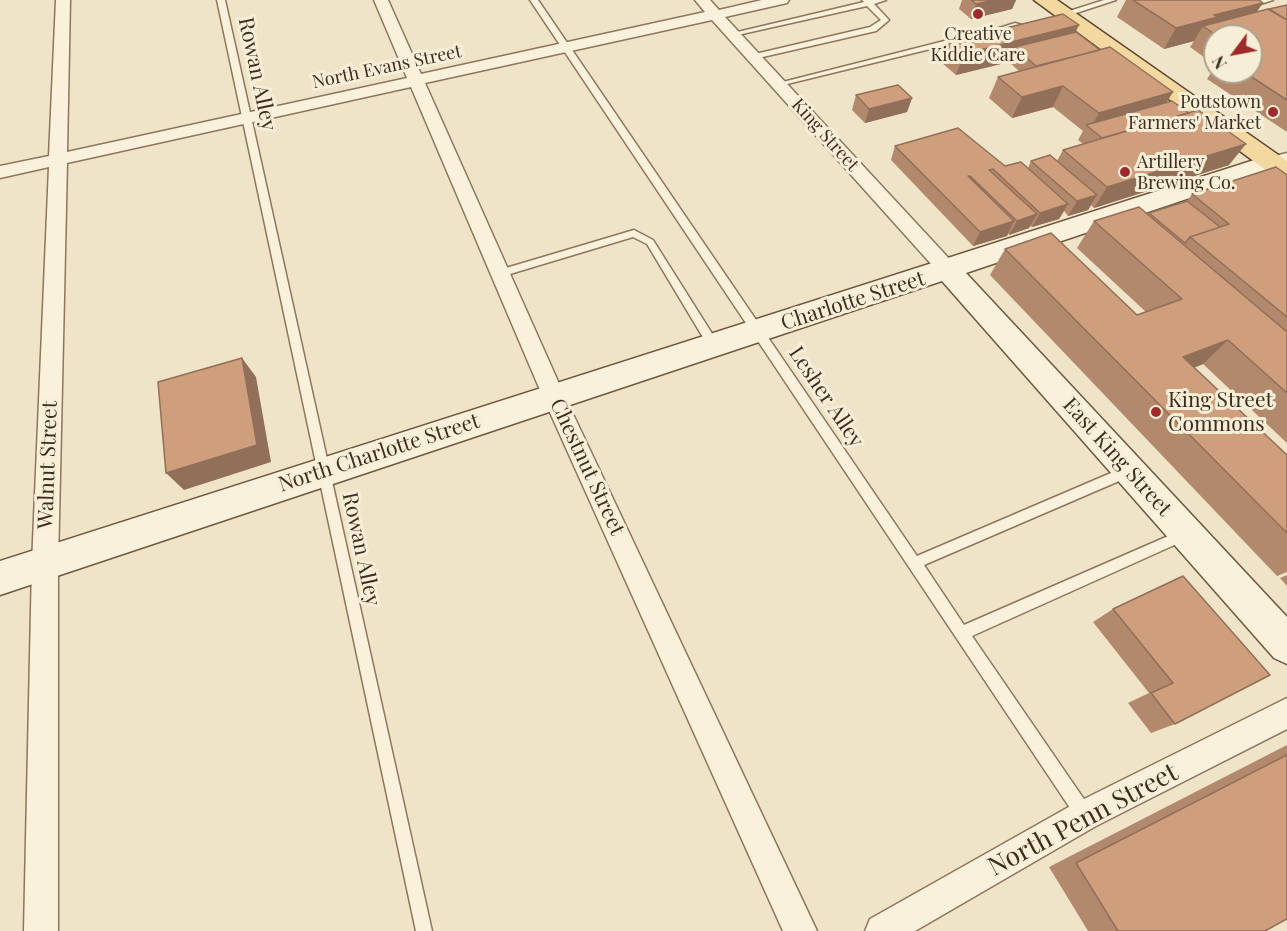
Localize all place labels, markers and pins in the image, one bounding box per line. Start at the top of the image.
marker: Creative Kiddie Care [971,7,985,21]
place label: Creative Kiddie Care [931,23,1025,66]
place label: Pottstown Farmers' Market [1128,91,1261,134]
marker: Pottstown Farmers' Market [1266,105,1280,119]
place label: Artillery Brewing Co. [1137,151,1235,194]
marker: Artillery Brewing Co. [1118,165,1132,179]
place label: King Street Commons [1168,387,1273,437]
marker: King Street Commons [1149,405,1163,419]

